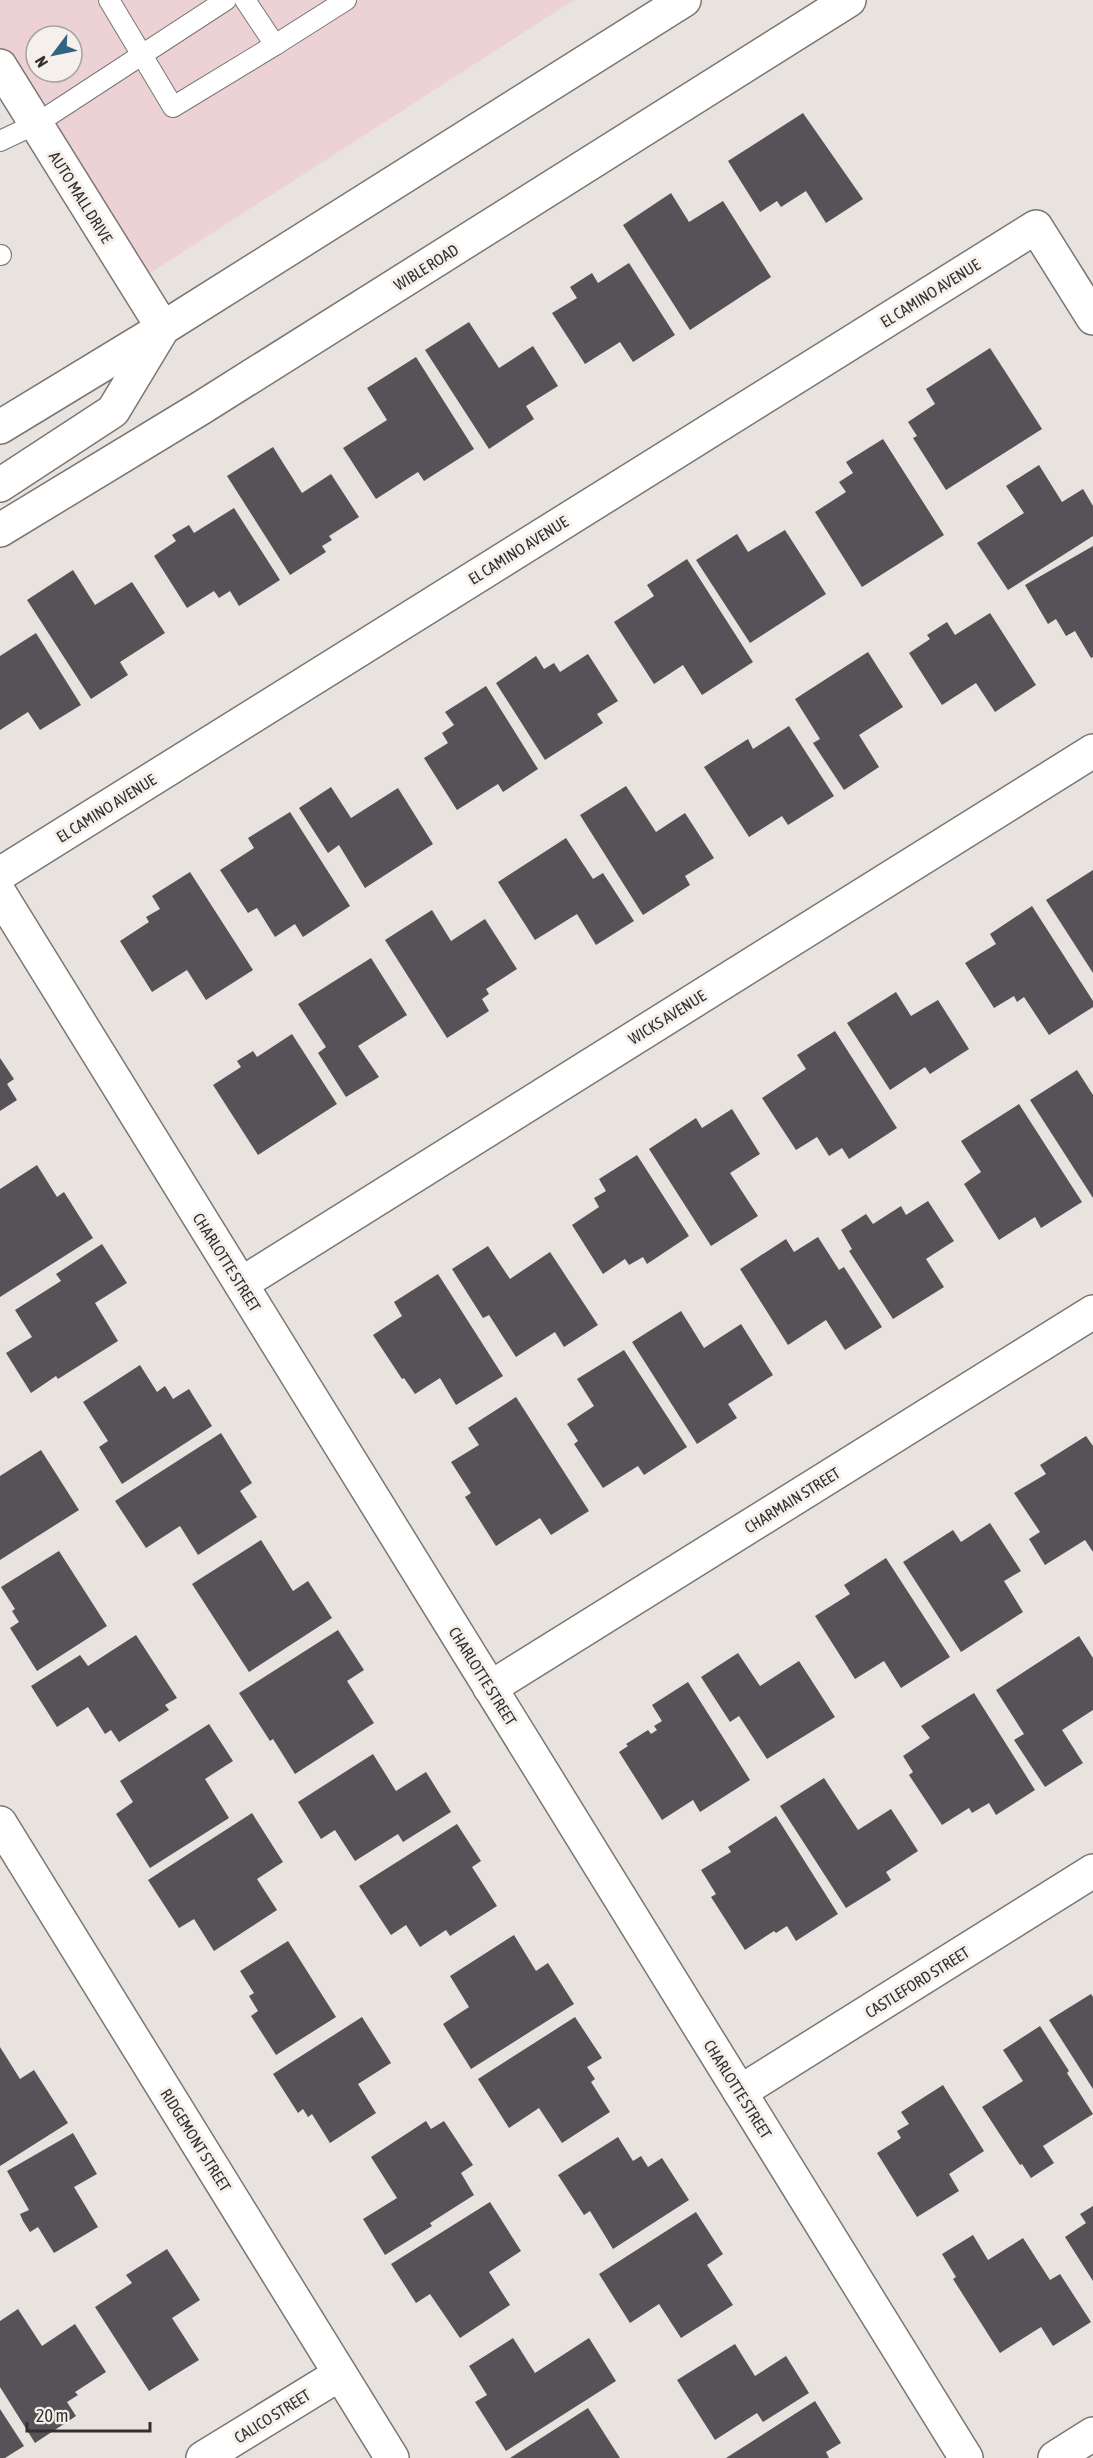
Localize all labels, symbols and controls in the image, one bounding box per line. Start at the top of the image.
north arrow [24,24,84,84]
text: N [31,53,51,71]
street label: AUTO MALL DRIVE [46,148,116,246]
street label: WIBLE ROAD [391,240,462,294]
street label: EL CAMINO AVENUE [877,255,983,331]
street label: EL CAMINO AVENUE [465,512,571,588]
street label: EL CAMINO AVENUE [53,770,159,846]
street label: WICKS AVENUE [625,986,709,1048]
street label: CHARLOTTE STREET [190,1209,264,1315]
street label: CHARMAIN STREET [741,1463,843,1537]
street label: CHARLOTTE STREET [446,1623,520,1729]
street label: CASTLEFORD STREET [862,1943,972,2021]
street label: CHARLOTTE STREET [701,2036,775,2142]
street label: RIDGEMONT STREET [157,2085,235,2195]
street label: CALICO STREET [231,2386,313,2446]
scale bar [27,2395,150,2433]
text: 20 m [36,2405,68,2426]

